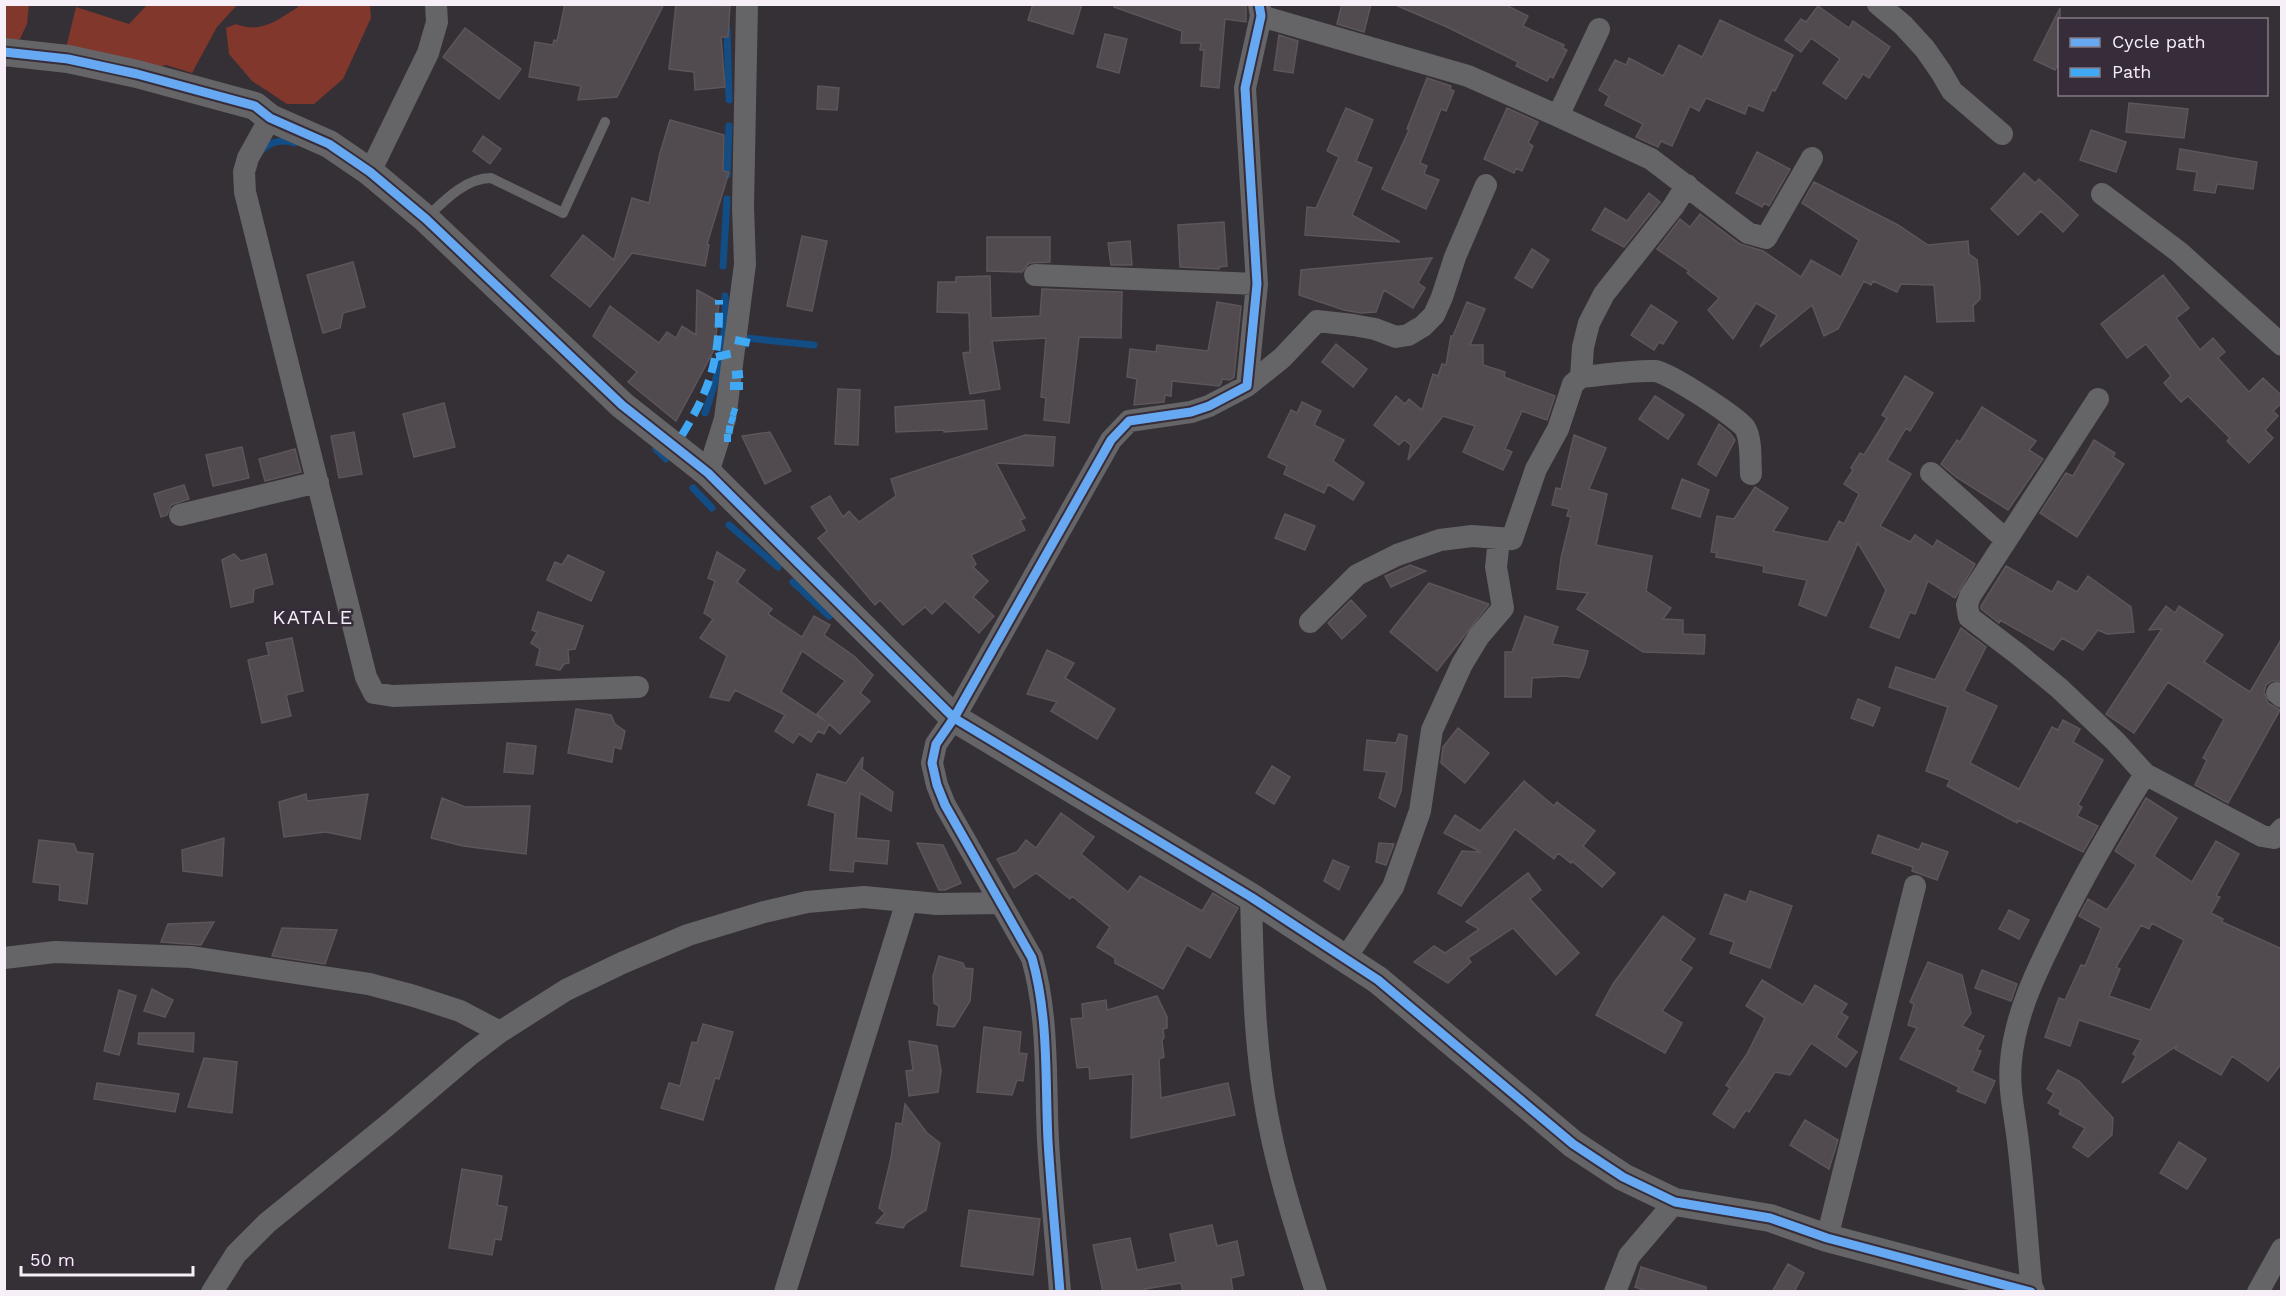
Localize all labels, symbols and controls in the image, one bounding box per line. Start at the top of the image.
legend [2058,18,2268,96]
text: Cycle path [2112,31,2206,52]
text: Path [2112,61,2152,82]
district label: KATALE [272,605,354,629]
scale bar [21,1239,194,1277]
text: 50 m [30,1249,75,1270]

